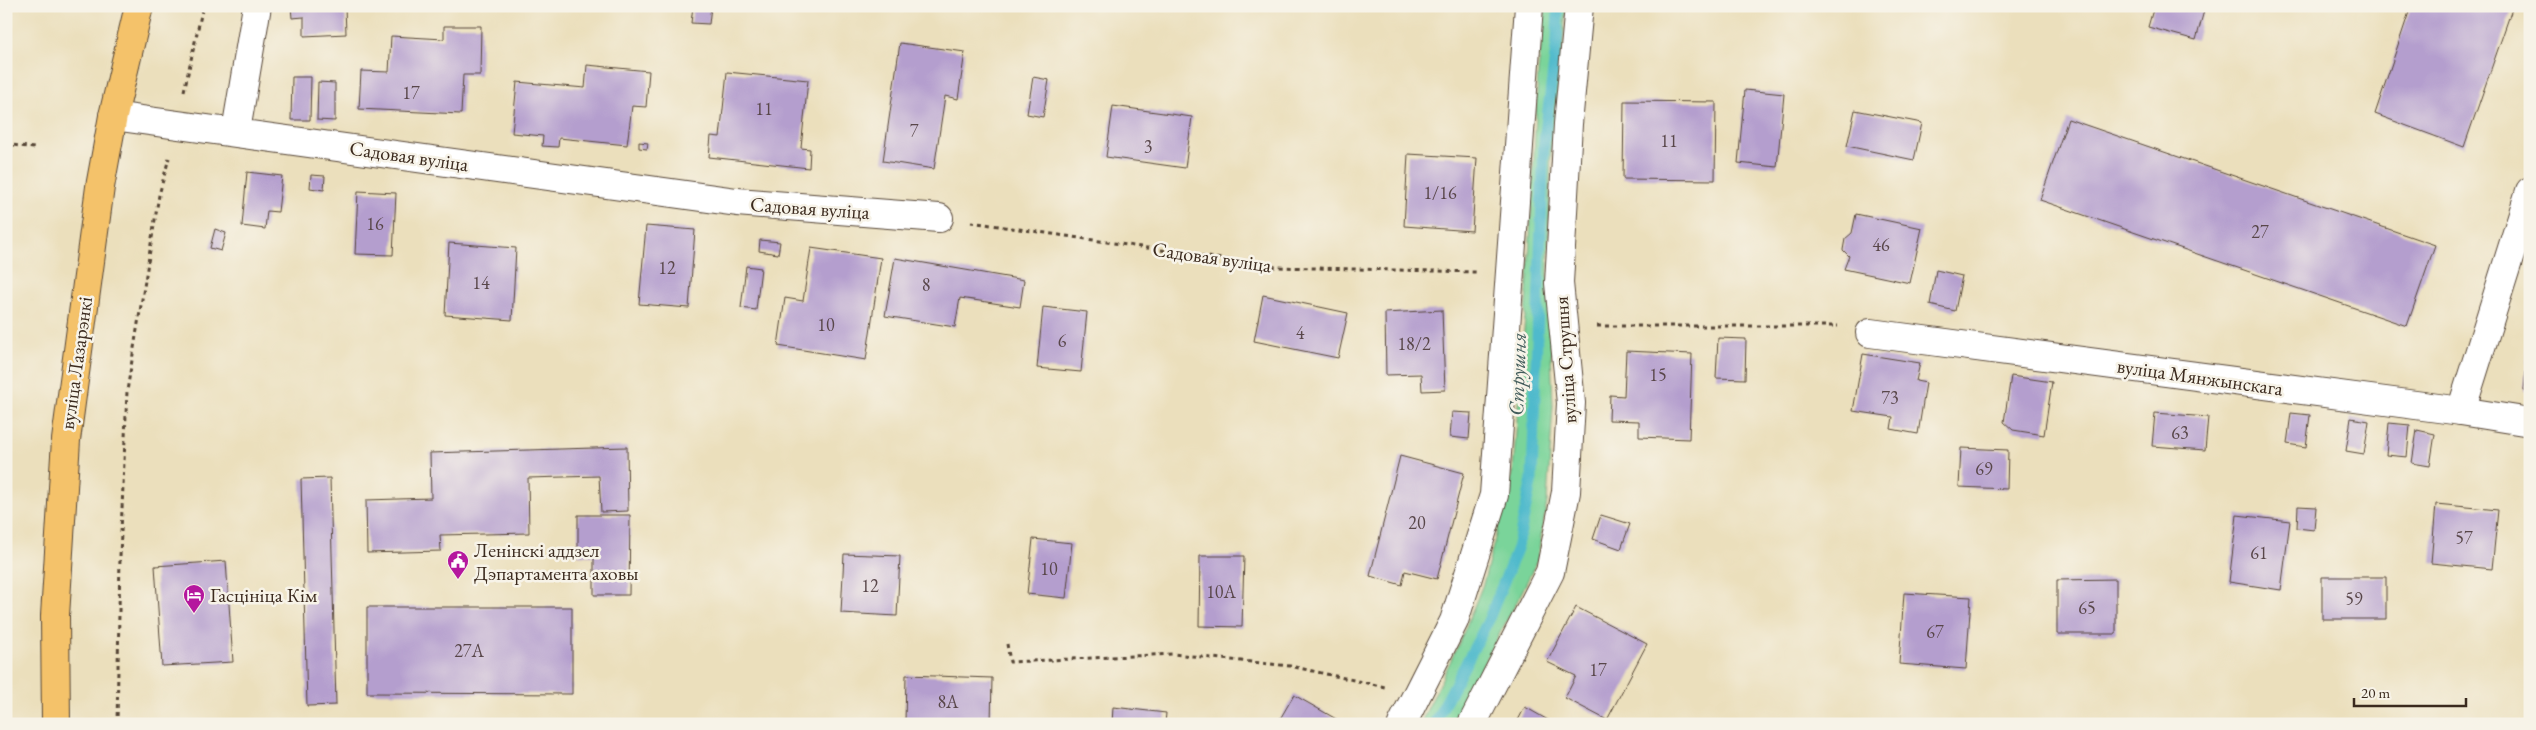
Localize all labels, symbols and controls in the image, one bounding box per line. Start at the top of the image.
house number: 17 [402,81,420,104]
house number: 11 [755,97,773,120]
house number: 7 [910,119,919,142]
house number: 11 [1660,129,1678,152]
street label: Садовая вуліца [348,135,470,177]
house number: 3 [1144,135,1152,158]
house number: 1/16 [1423,181,1457,204]
street label: Садовая вуліца [749,191,871,225]
house number: 16 [366,212,384,235]
house number: 27 [2251,220,2269,243]
house number: 46 [1872,233,1890,256]
street label: Садовая вуліца [1151,236,1273,278]
house number: 12 [658,256,676,279]
house number: 14 [472,271,490,294]
house number: 8 [922,273,930,296]
street label: вуліца Лазарэнкі [54,295,98,431]
street label: вуліца Струшня [1548,295,1582,424]
house number: 10 [817,313,835,336]
house number: 4 [1296,321,1305,344]
house number: 6 [1058,329,1067,352]
house number: 18/2 [1397,332,1431,355]
water label: Струшня [1502,332,1532,416]
street label: вуліца Мянжынскага [2115,352,2285,402]
house number: 15 [1649,363,1667,386]
house number: 73 [1881,386,1899,409]
house number: 63 [2171,421,2189,444]
house number: 69 [1975,457,1993,480]
house number: 20 [1408,511,1426,534]
house number: 57 [2455,526,2473,549]
place label: Ленінскі аддзел Дэпартамента аховы [474,537,638,586]
house number: 61 [2250,541,2268,564]
public building icon: Ленінскі аддзел Дэпартамента аховы [446,549,470,580]
house number: 10 [1040,557,1058,580]
house number: 12 [861,574,879,597]
house number: 10А [1206,580,1236,603]
place label: Гасцініца Кім [210,582,318,608]
hotel icon: Гасцініца Кім [182,583,206,614]
house number: 59 [2345,587,2363,610]
house number: 65 [2078,596,2096,619]
house number: 67 [1926,620,1944,643]
house number: 27А [454,639,484,662]
house number: 17 [1589,658,1607,681]
scale bar [2354,675,2466,707]
text: 20 m [2361,683,2390,702]
house number: 8А [937,690,959,713]

